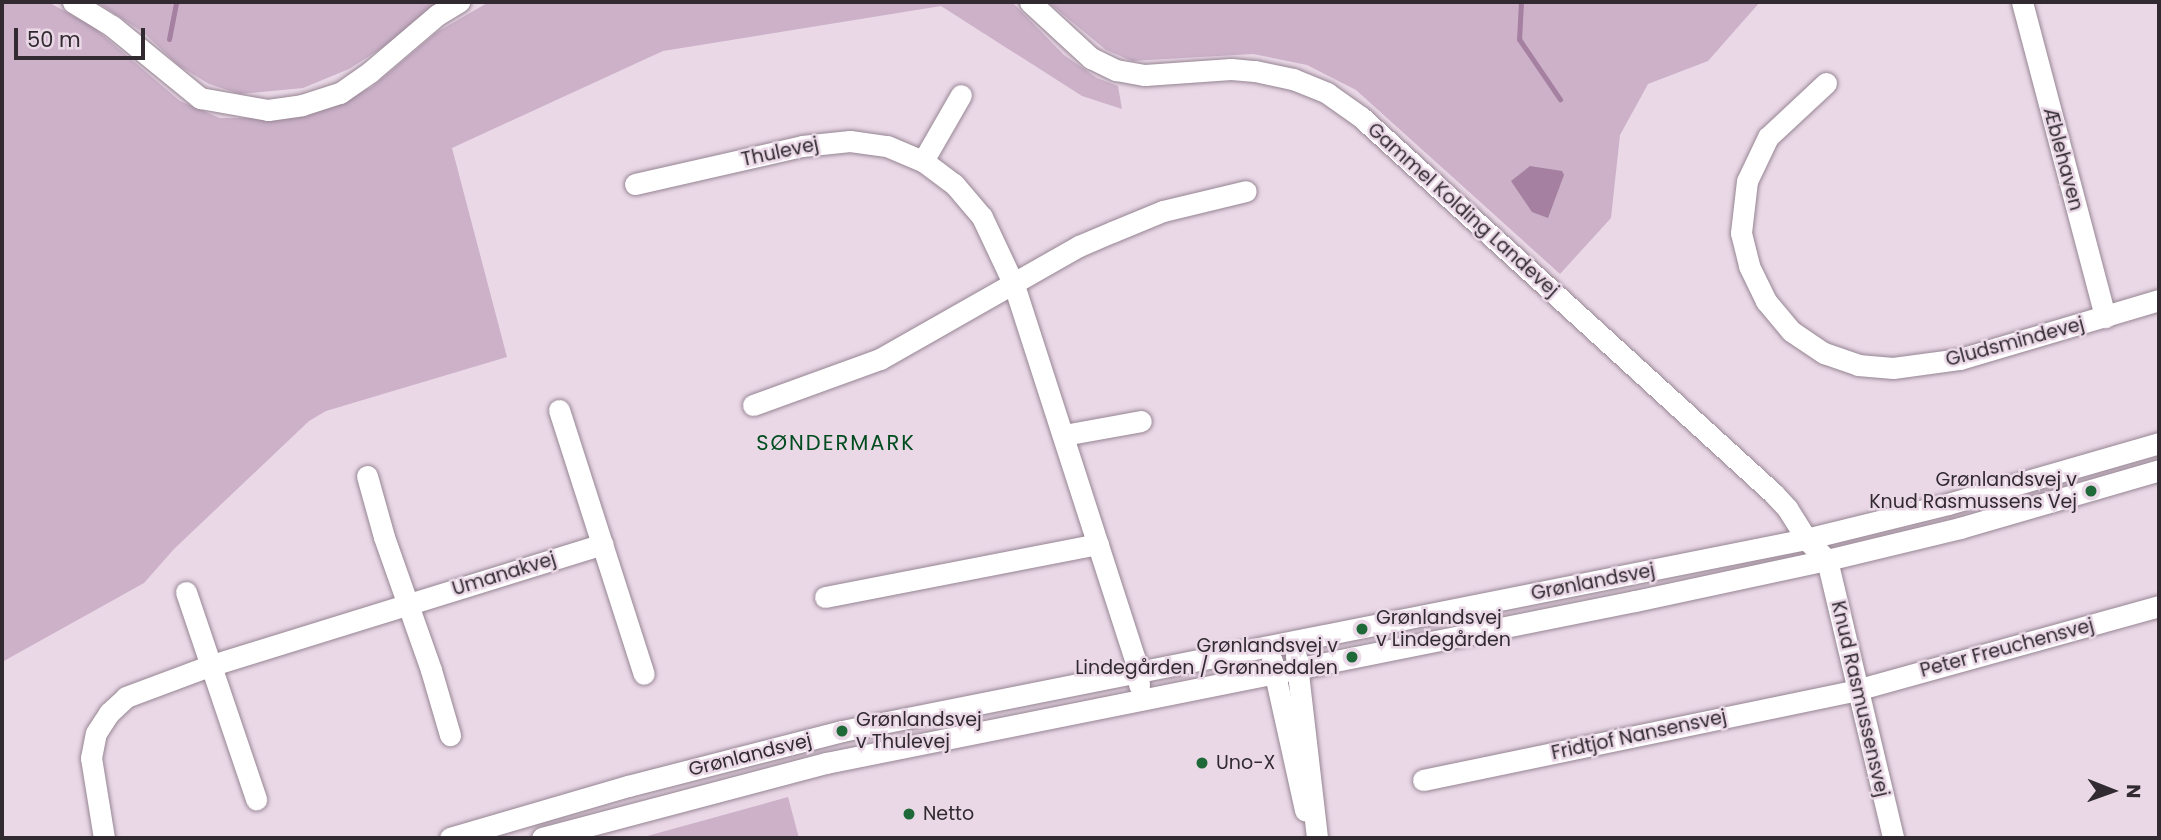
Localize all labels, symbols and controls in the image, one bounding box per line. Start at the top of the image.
scale bar [18,14,149,58]
text: 50 m [27,25,81,54]
street label: Æblehaven [2038,105,2088,213]
street label: Gammel Kolding Landevej [1363,118,1563,302]
street label: Thulevej [739,133,821,171]
street label: Gludsmindevej [1943,313,2087,371]
district label: SØNDERMARK [757,430,915,456]
place label: Grønlandsvej v Knud Rasmussens Vej [1869,469,2077,513]
marker: Grønlandsvej v Knud Rasmussens Vej [2083,483,2099,499]
street label: Umanakvej [449,547,559,601]
street label: Grønlandsvej [1529,559,1657,605]
street label: Knud Rasmussensvej [1826,599,1894,799]
place label: Grønlandsvej v Lindegården [1376,607,1511,651]
street label: Peter Freuchensvej [1918,614,2096,682]
marker: Grønlandsvej v Lindegården [1354,621,1370,637]
place label: Grønlandsvej v Lindegården / Grønnedalen [1075,635,1338,679]
marker: Grønlandsvej v Lindegården / Grønnedalen [1344,649,1360,665]
street label: Fridtjof Nansensvej [1549,705,1729,765]
place label: Grønlandsvej v Thulevej [856,709,982,753]
marker: Grønlandsvej v Thulevej [834,723,850,739]
street label: Grønlandsvej [686,729,814,781]
place label: Uno-X [1216,752,1275,774]
marker: Uno-X [1194,755,1210,771]
north arrow [2077,756,2147,826]
text: N [2120,784,2147,799]
place label: Netto [923,803,974,825]
marker: Netto [901,806,917,822]

